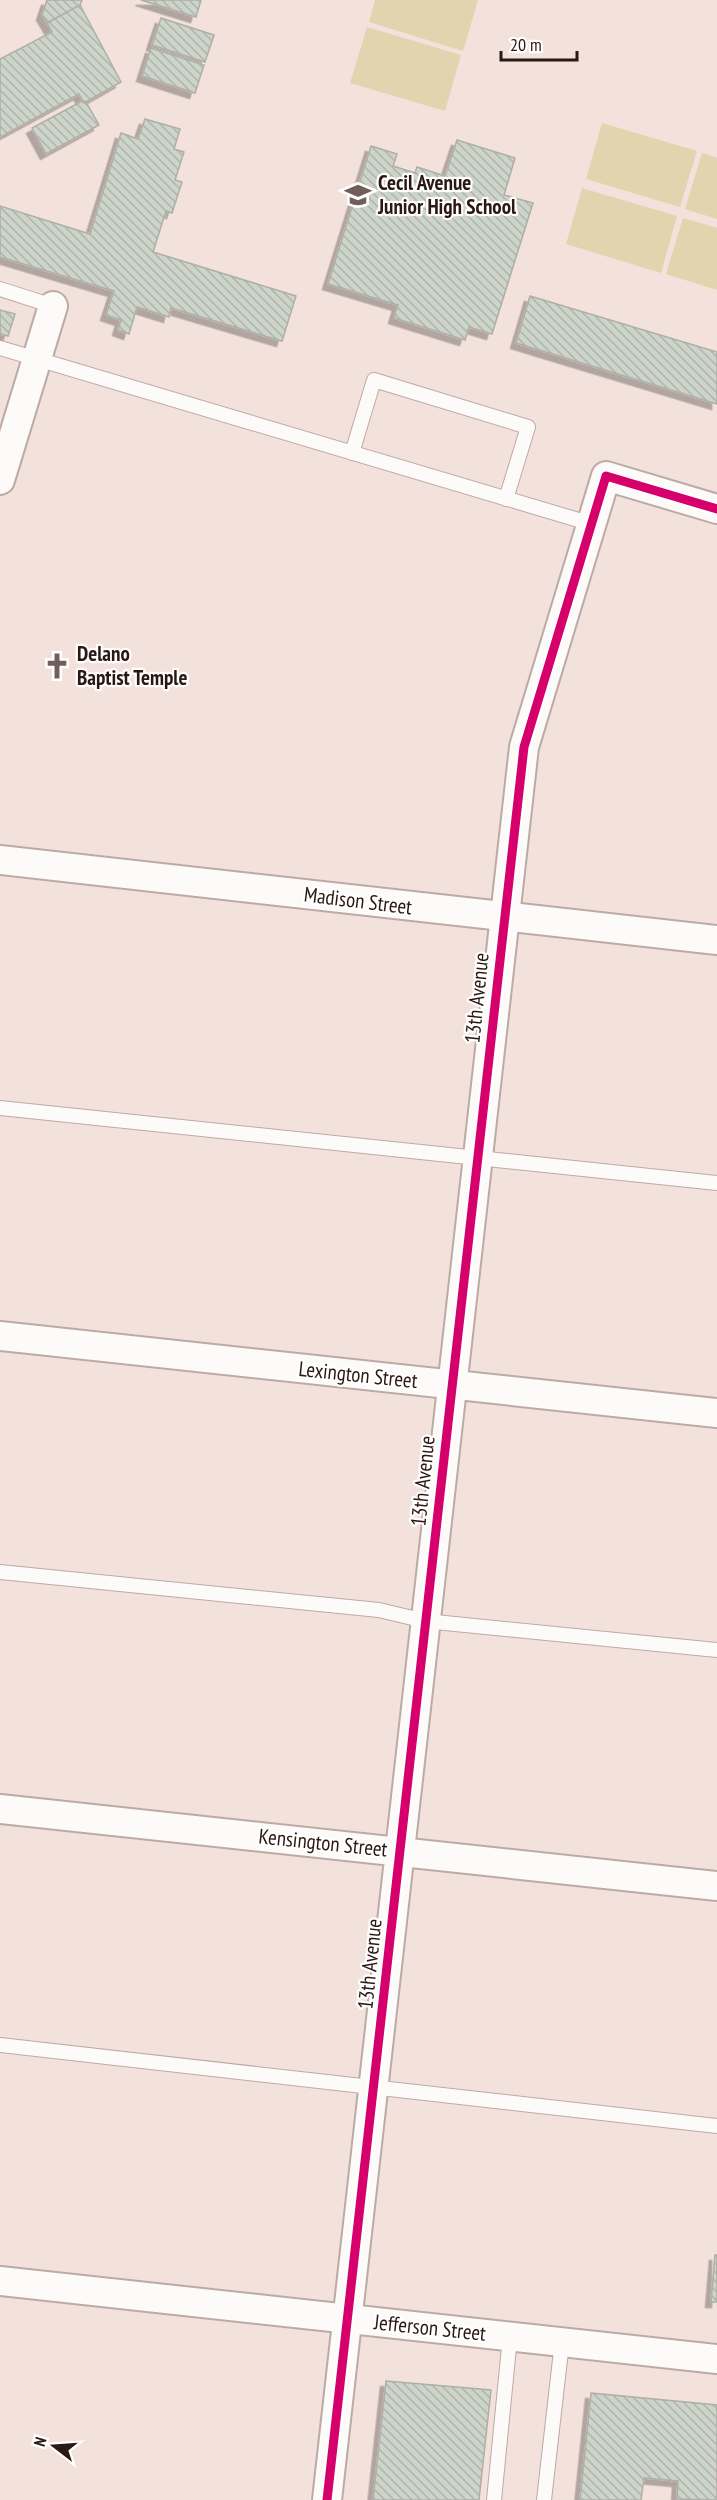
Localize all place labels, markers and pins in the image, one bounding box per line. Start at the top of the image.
place label: Cecil Avenue Junior High School [377,169,517,220]
school or university icon: Cecil Avenue Junior High School [343,180,373,210]
place label: Delano Baptist Temple [77,640,187,691]
church icon: Delano Baptist Temple [42,651,72,681]

